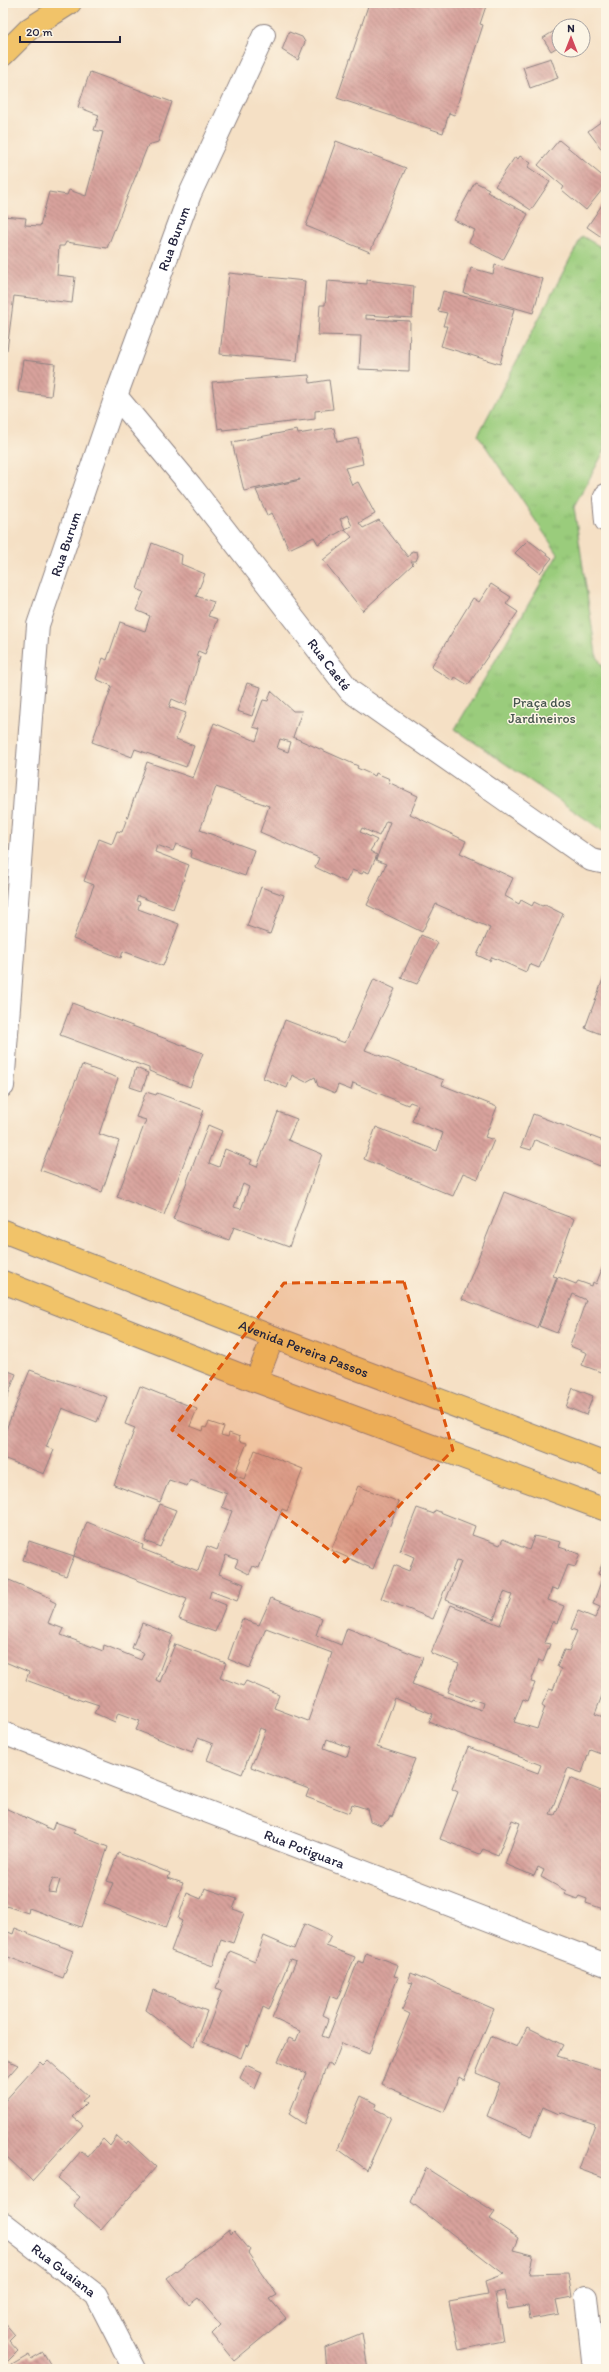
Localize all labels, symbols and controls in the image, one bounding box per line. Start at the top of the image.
scale bar [20,18,120,44]
north arrow [551,18,591,58]
text: N [567,22,575,35]
text: 20 m [26,25,53,39]
street label: Rua Burum [154,203,194,273]
street label: Rua Burum [47,509,85,579]
street label: Rua Caeté [304,635,355,694]
park label: Praça dos Jardineiros [508,694,576,727]
street label: Avenida Pereira Passos [236,1316,371,1381]
street label: Rua Potiguara [262,1826,348,1872]
street label: Rua Guaiana [28,2240,100,2301]

